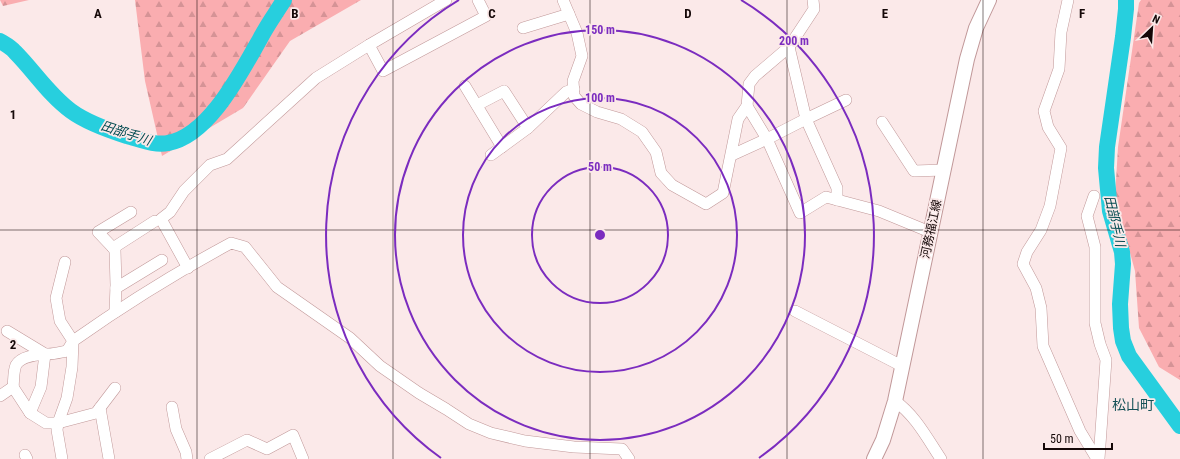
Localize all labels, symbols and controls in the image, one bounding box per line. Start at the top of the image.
text: A [94,6,102,21]
text: B [291,6,299,21]
text: C [488,6,496,21]
text: D [684,6,692,21]
text: E [882,6,889,21]
text: F [1079,6,1085,21]
north arrow [1132,8,1172,48]
text: N [1150,12,1162,27]
text: 150 m [585,23,615,37]
text: 200 m [779,34,809,48]
text: 100 m [585,91,615,105]
text: 1 [10,107,16,122]
water label: 田部手川 [99,118,155,149]
text: 50 m [588,160,612,174]
water label: 田部手川 [1102,194,1129,250]
street label: 河務福江線 [918,198,944,260]
centre of rings [593,228,607,242]
text: 2 [10,337,17,352]
district label: 松山町 [1112,397,1154,413]
scale bar [1044,425,1112,451]
text: 50 m [1050,432,1074,446]

